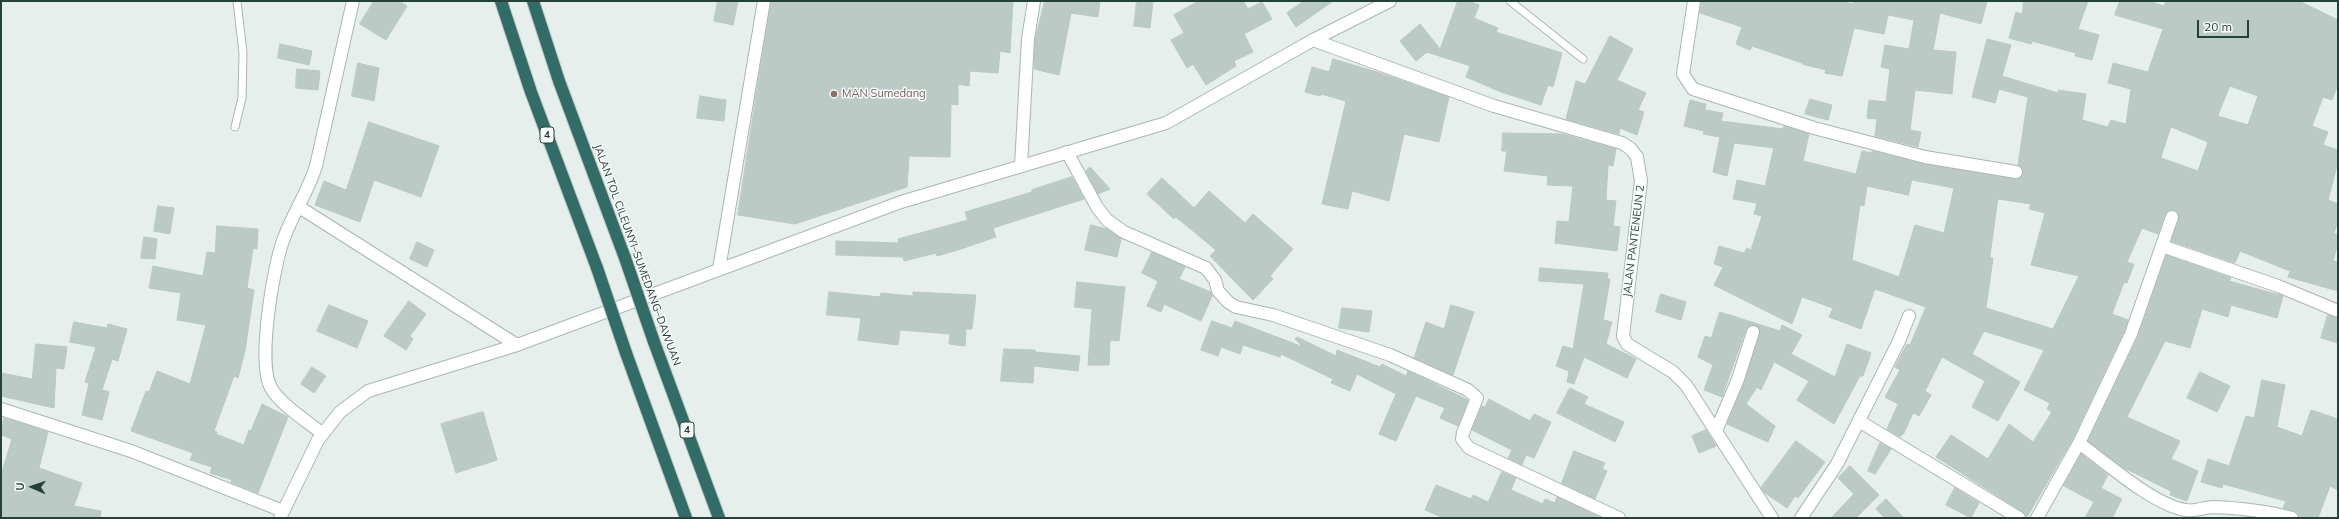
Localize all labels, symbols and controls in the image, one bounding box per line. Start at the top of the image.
scale bar [2199,12,2251,38]
text: 20 m [2204,19,2232,34]
place label: MAN Sumedang [842,87,926,101]
marker: MAN Sumedang [829,89,839,99]
road number: 4 [540,127,554,143]
street label: JALAN TOL CILEUNYI–SUMEDANG–DAWUAN [591,142,683,368]
street label: JALAN PANTENEUN 2 [1621,184,1647,298]
road number: 4 [680,422,694,438]
north arrow [12,467,52,507]
text: U [13,482,27,491]

